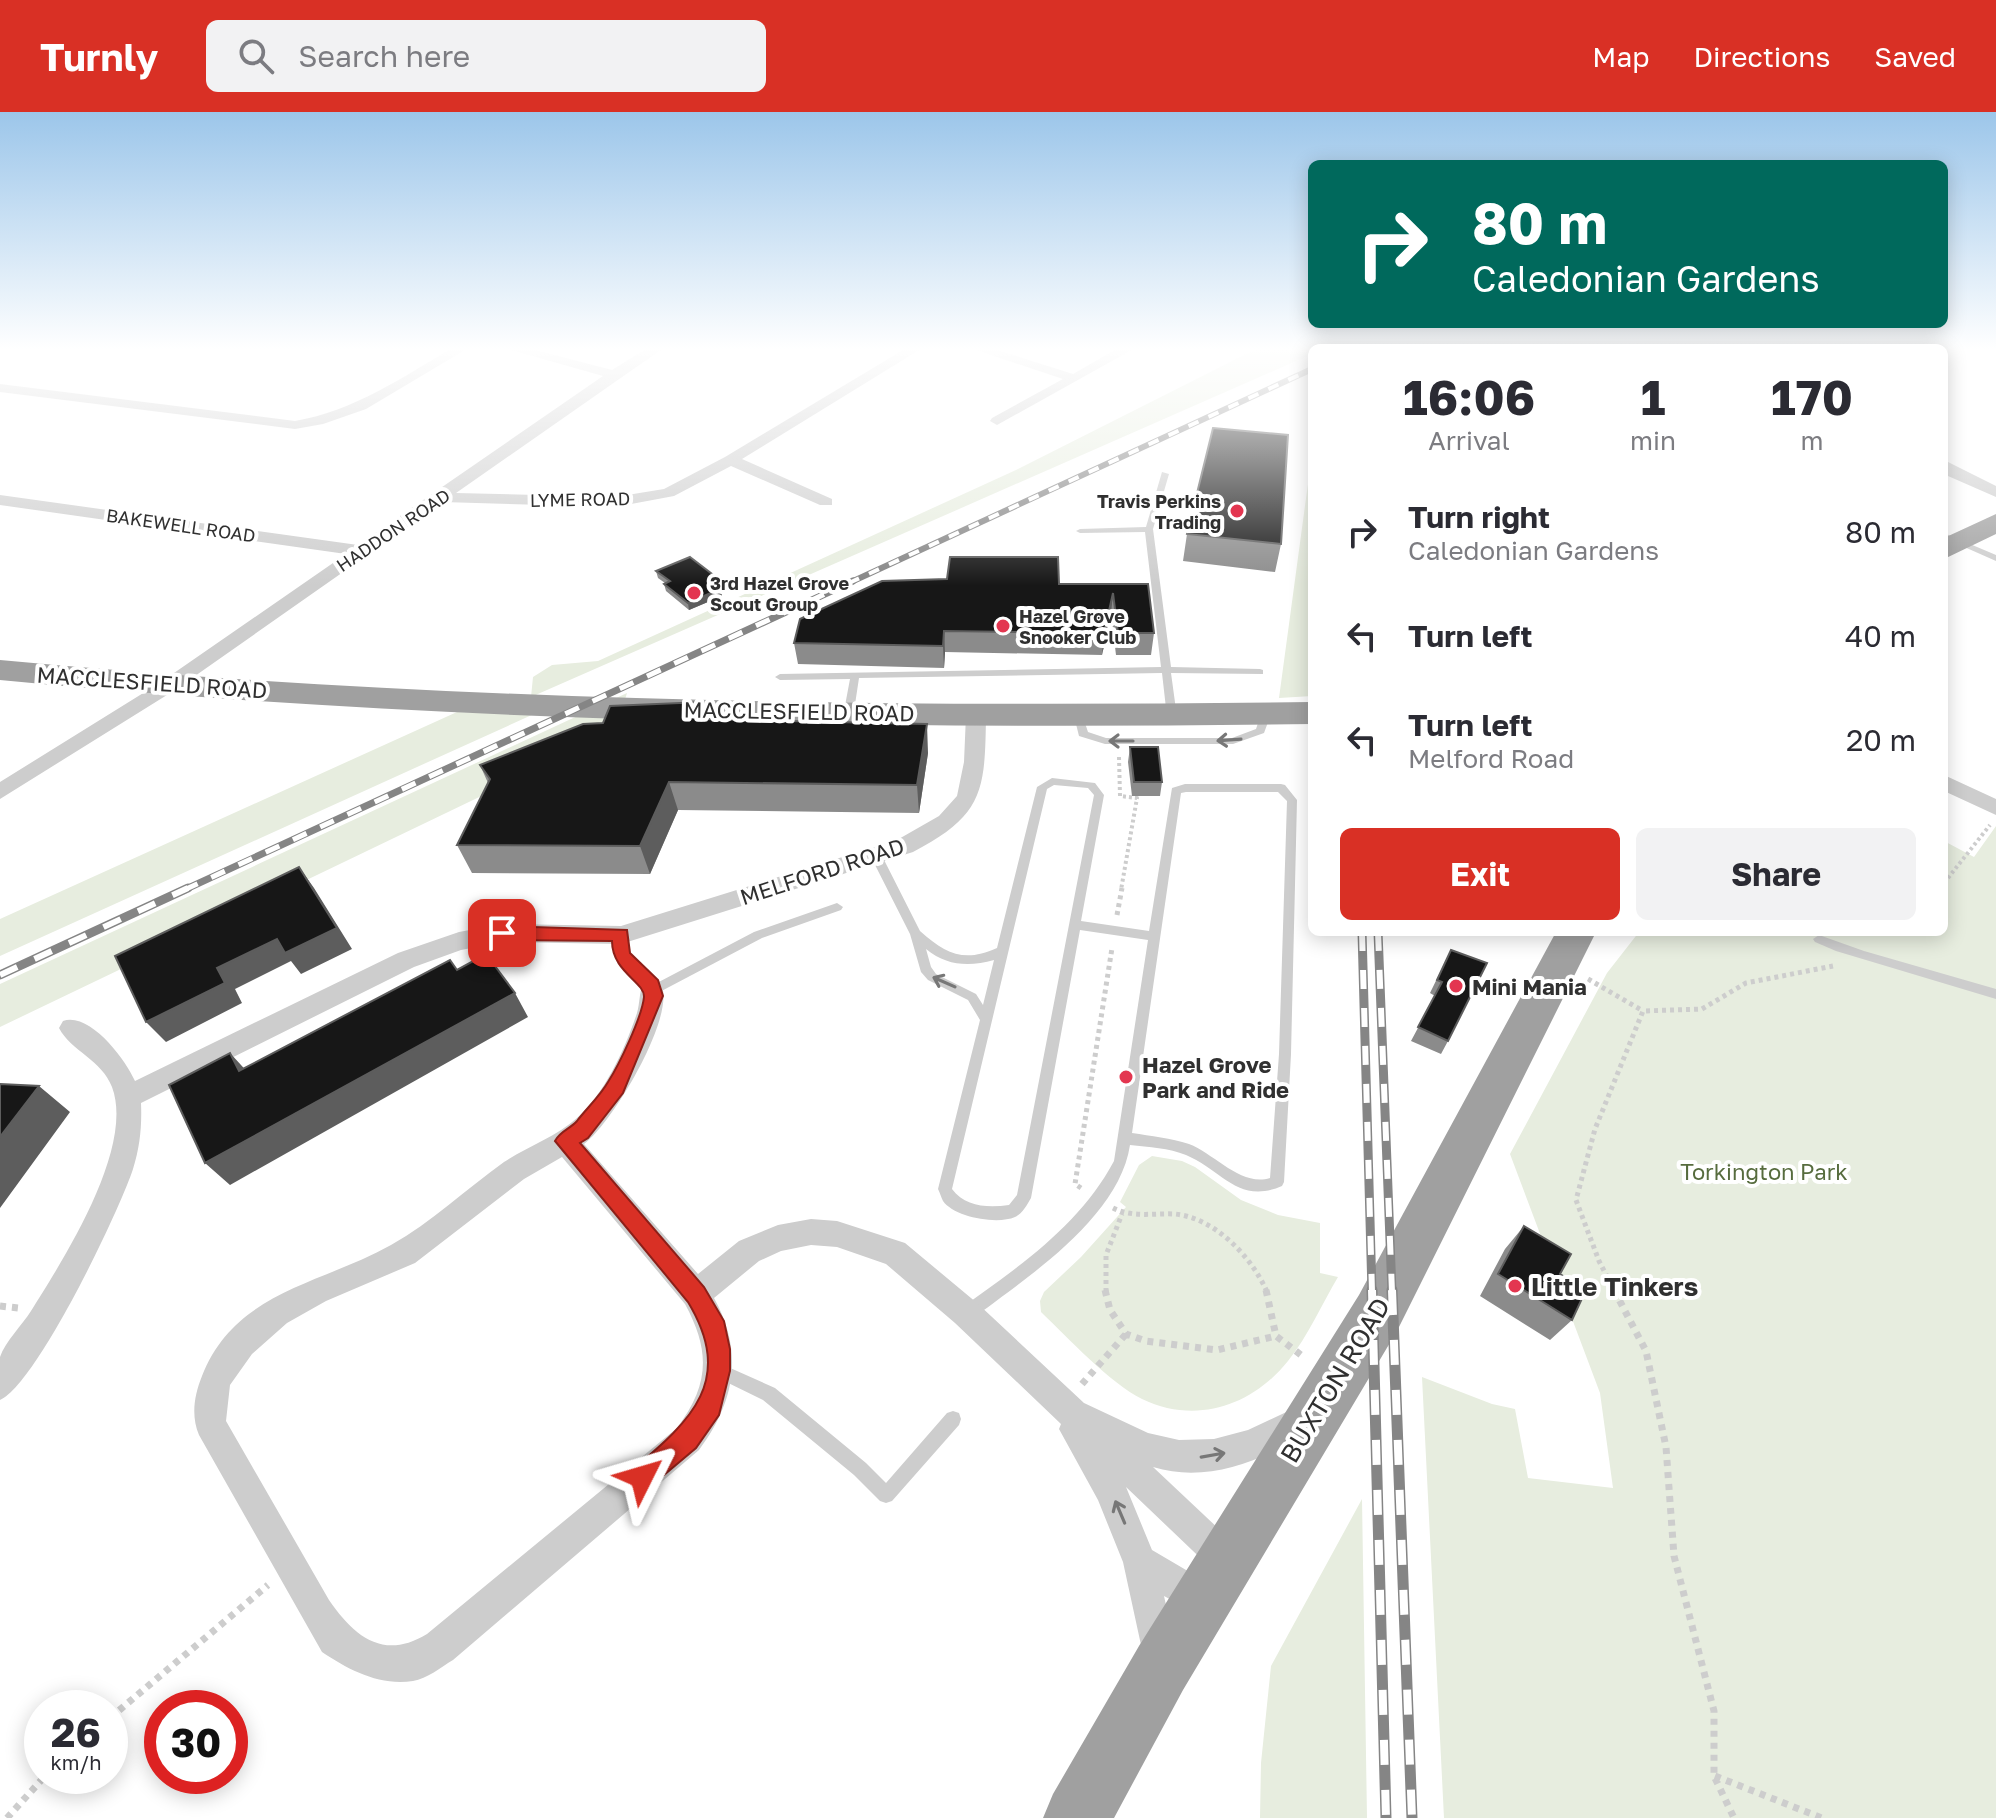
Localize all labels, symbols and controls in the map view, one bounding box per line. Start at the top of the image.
search box [206,20,766,92]
text: Turnly [40,34,158,79]
icon: search [234,34,278,78]
text: Search here [298,38,470,74]
text: Map [1592,40,1649,73]
text: Directions [1693,40,1830,73]
text: Saved [1874,40,1956,73]
text: 80 m [1472,189,1607,256]
icon: right [1340,192,1444,296]
text: Caledonian Gardens [1472,257,1820,300]
text: 16:06 [1403,368,1535,426]
text: 1 [1641,368,1665,426]
text: 170 [1771,368,1853,426]
text: Arrival [1428,425,1510,456]
text: min [1630,425,1676,456]
text: m [1801,425,1824,456]
street label: HADDON ROAD [332,484,454,576]
street label: LYME ROAD [530,487,630,511]
place label: Travis Perkins Trading [1097,490,1221,533]
text: Turn right [1408,499,1550,535]
marker: Travis Perkins Trading [1228,502,1246,520]
street label: BAKEWELL ROAD [105,504,257,546]
icon: right [1340,510,1384,554]
text: 80 m [1845,514,1916,550]
text: Caledonian Gardens [1408,535,1659,566]
place label: 3rd Hazel Grove Scout Group [710,572,850,615]
marker: 3rd Hazel Grove Scout Group [685,584,703,602]
place label: Hazel Grove Snooker Club [1019,605,1136,648]
icon: left [1340,614,1384,658]
marker: Hazel Grove Snooker Club [994,617,1012,635]
text: Turn left [1408,618,1533,654]
text: 40 m [1845,618,1916,654]
street label: MACCLESFIELD ROAD [36,660,268,704]
street label: MACCLESFIELD ROAD [683,695,915,727]
text: Turn left [1408,707,1533,743]
icon: left [1340,718,1384,762]
text: 20 m [1846,722,1916,758]
one-way arrow [1108,733,1135,749]
one-way arrow [1216,733,1243,748]
text: Melford Road [1408,743,1574,774]
button: Exit [1340,828,1620,920]
button: Share [1636,828,1916,920]
street label: MELFORD ROAD [737,832,907,910]
pin [468,899,536,967]
icon: arrive [480,911,524,955]
one-way arrow [932,973,956,988]
place label: Mini Mania [1472,973,1587,1000]
marker: Mini Mania [1447,977,1465,995]
place label: Hazel Grove Park and Ride [1142,1051,1289,1103]
marker: Hazel Grove Park and Ride [1117,1068,1135,1086]
park label: Torkington Park [1680,1158,1848,1185]
place label: Little Tinkers [1531,1271,1698,1302]
marker: Little Tinkers [1506,1277,1524,1295]
street label: BUXTON ROAD [1274,1292,1396,1468]
position arrow [600,1435,684,1519]
one-way arrow [1199,1447,1225,1462]
one-way arrow [1111,1500,1126,1525]
speed limit sign: 30 [144,1690,248,1794]
text: 26 [51,1708,101,1756]
text: km/h [51,1750,101,1774]

